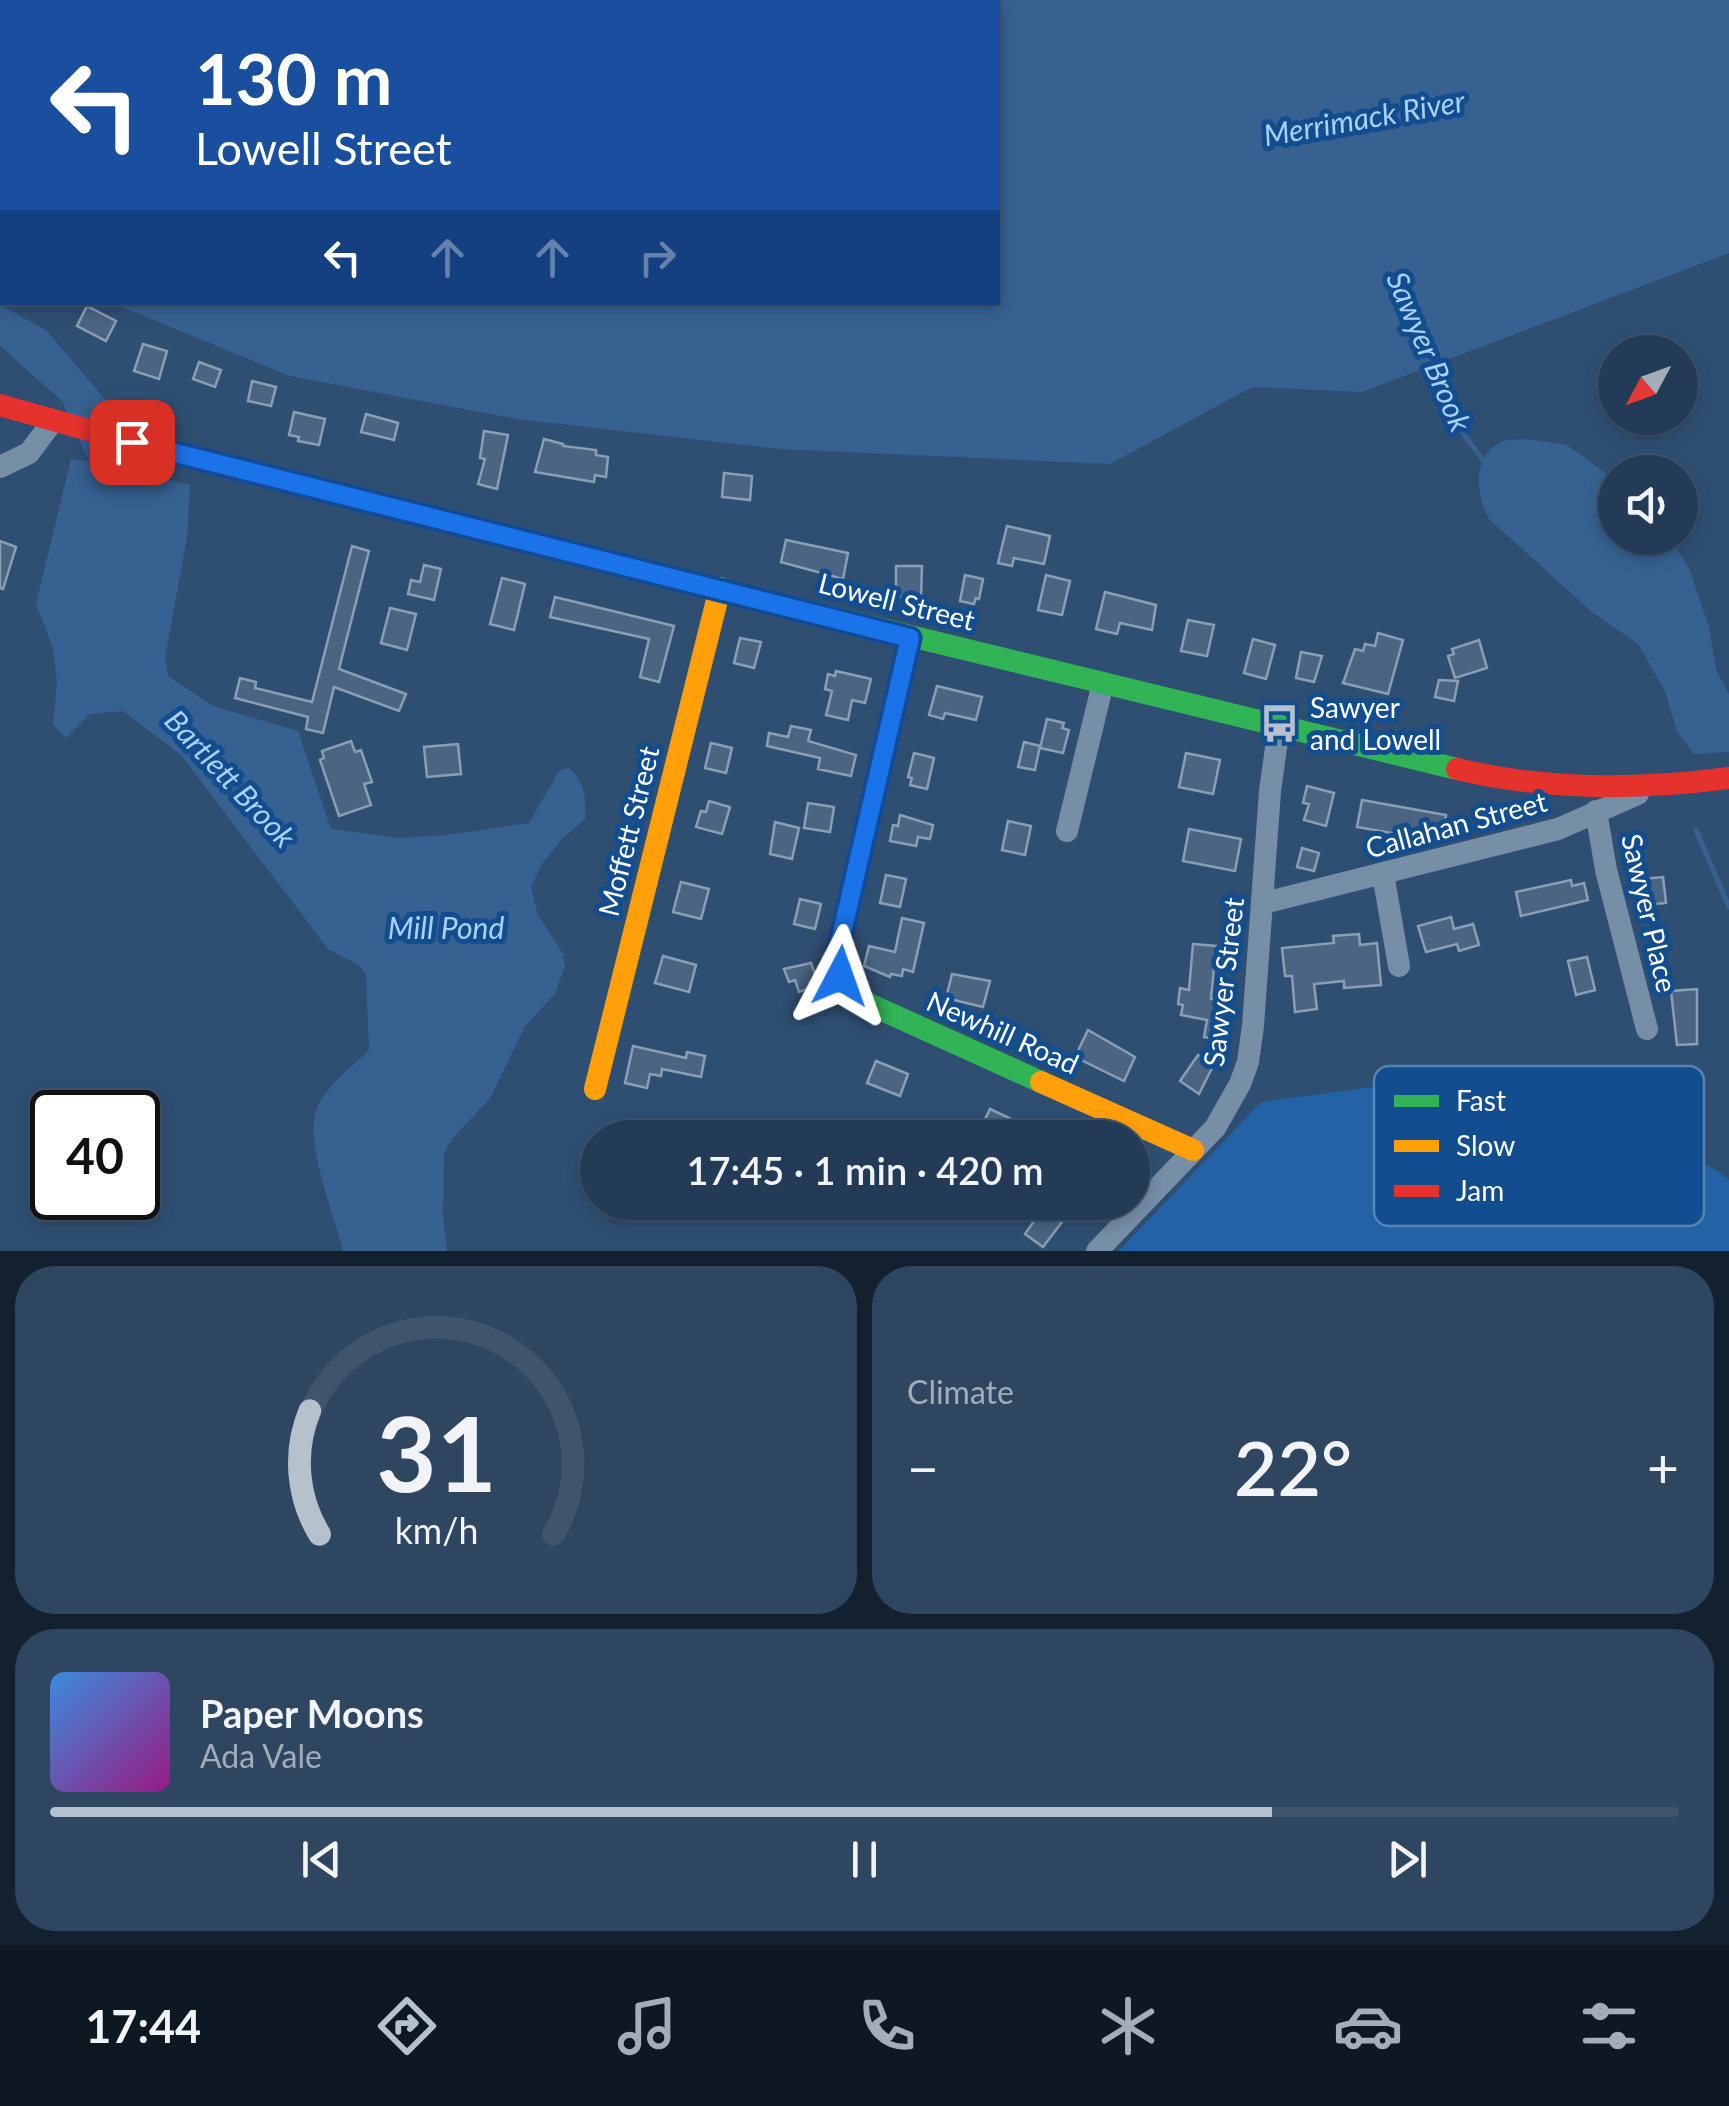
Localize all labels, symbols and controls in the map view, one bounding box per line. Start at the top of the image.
text: 130 m [195,36,392,120]
icon: left [30,40,160,170]
water label: Merrimack River [1261,81,1468,152]
text: Lowell Street [195,121,452,175]
icon: left [315,230,370,285]
icon: ahead [420,230,475,285]
icon: ahead [525,230,580,285]
icon: right [630,230,685,285]
water label: Sawyer Brook [1380,266,1480,437]
north arrow [1598,335,1698,435]
map controls [1598,335,1698,555]
pin [90,400,175,485]
icon: arrive [105,415,160,470]
button: sound [1598,455,1698,555]
street label: Lowell Street [815,565,979,637]
place label: Sawyer and Lowell [1310,690,1441,756]
water label: Bartlett Brook [158,702,304,855]
bus stop icon: Sawyer and Lowell [1259,702,1301,744]
street label: Moffett Street [590,742,666,920]
street label: Callahan Street [1362,784,1550,864]
street label: Sawyer Place [1615,830,1685,996]
street label: Sawyer Street [1196,895,1250,1069]
water label: Mill Pond [388,909,504,945]
position arrow [788,924,892,1028]
street label: Newhill Road [922,983,1084,1081]
legend [1374,1066,1704,1226]
text: Fast [1456,1083,1506,1117]
speed limit sign: 40 [30,1090,160,1220]
text: Slow [1456,1128,1515,1162]
text: 17:45 · 1 min · 420 m [687,1147,1043,1193]
text: Jam [1456,1173,1504,1207]
text: Climate [907,1372,1014,1411]
text: 31 [376,1389,496,1514]
text: 22° [1234,1422,1352,1512]
text: − [907,1434,939,1500]
text: + [1647,1434,1679,1500]
text: km/h [394,1509,478,1552]
text: Paper Moons [200,1690,424,1736]
text: Ada Vale [200,1736,322,1775]
icon: previous [294,1832,349,1887]
icon: pause [837,1832,892,1887]
icon: next [1380,1832,1435,1887]
icon: directions [372,1991,442,2061]
icon: music [612,1991,682,2061]
icon: phone [852,1991,922,2061]
icon: climate [1093,1991,1163,2061]
icon: car [1333,1991,1403,2061]
icon: filters [1574,1991,1644,2061]
text: 17:44 [85,1999,201,2053]

